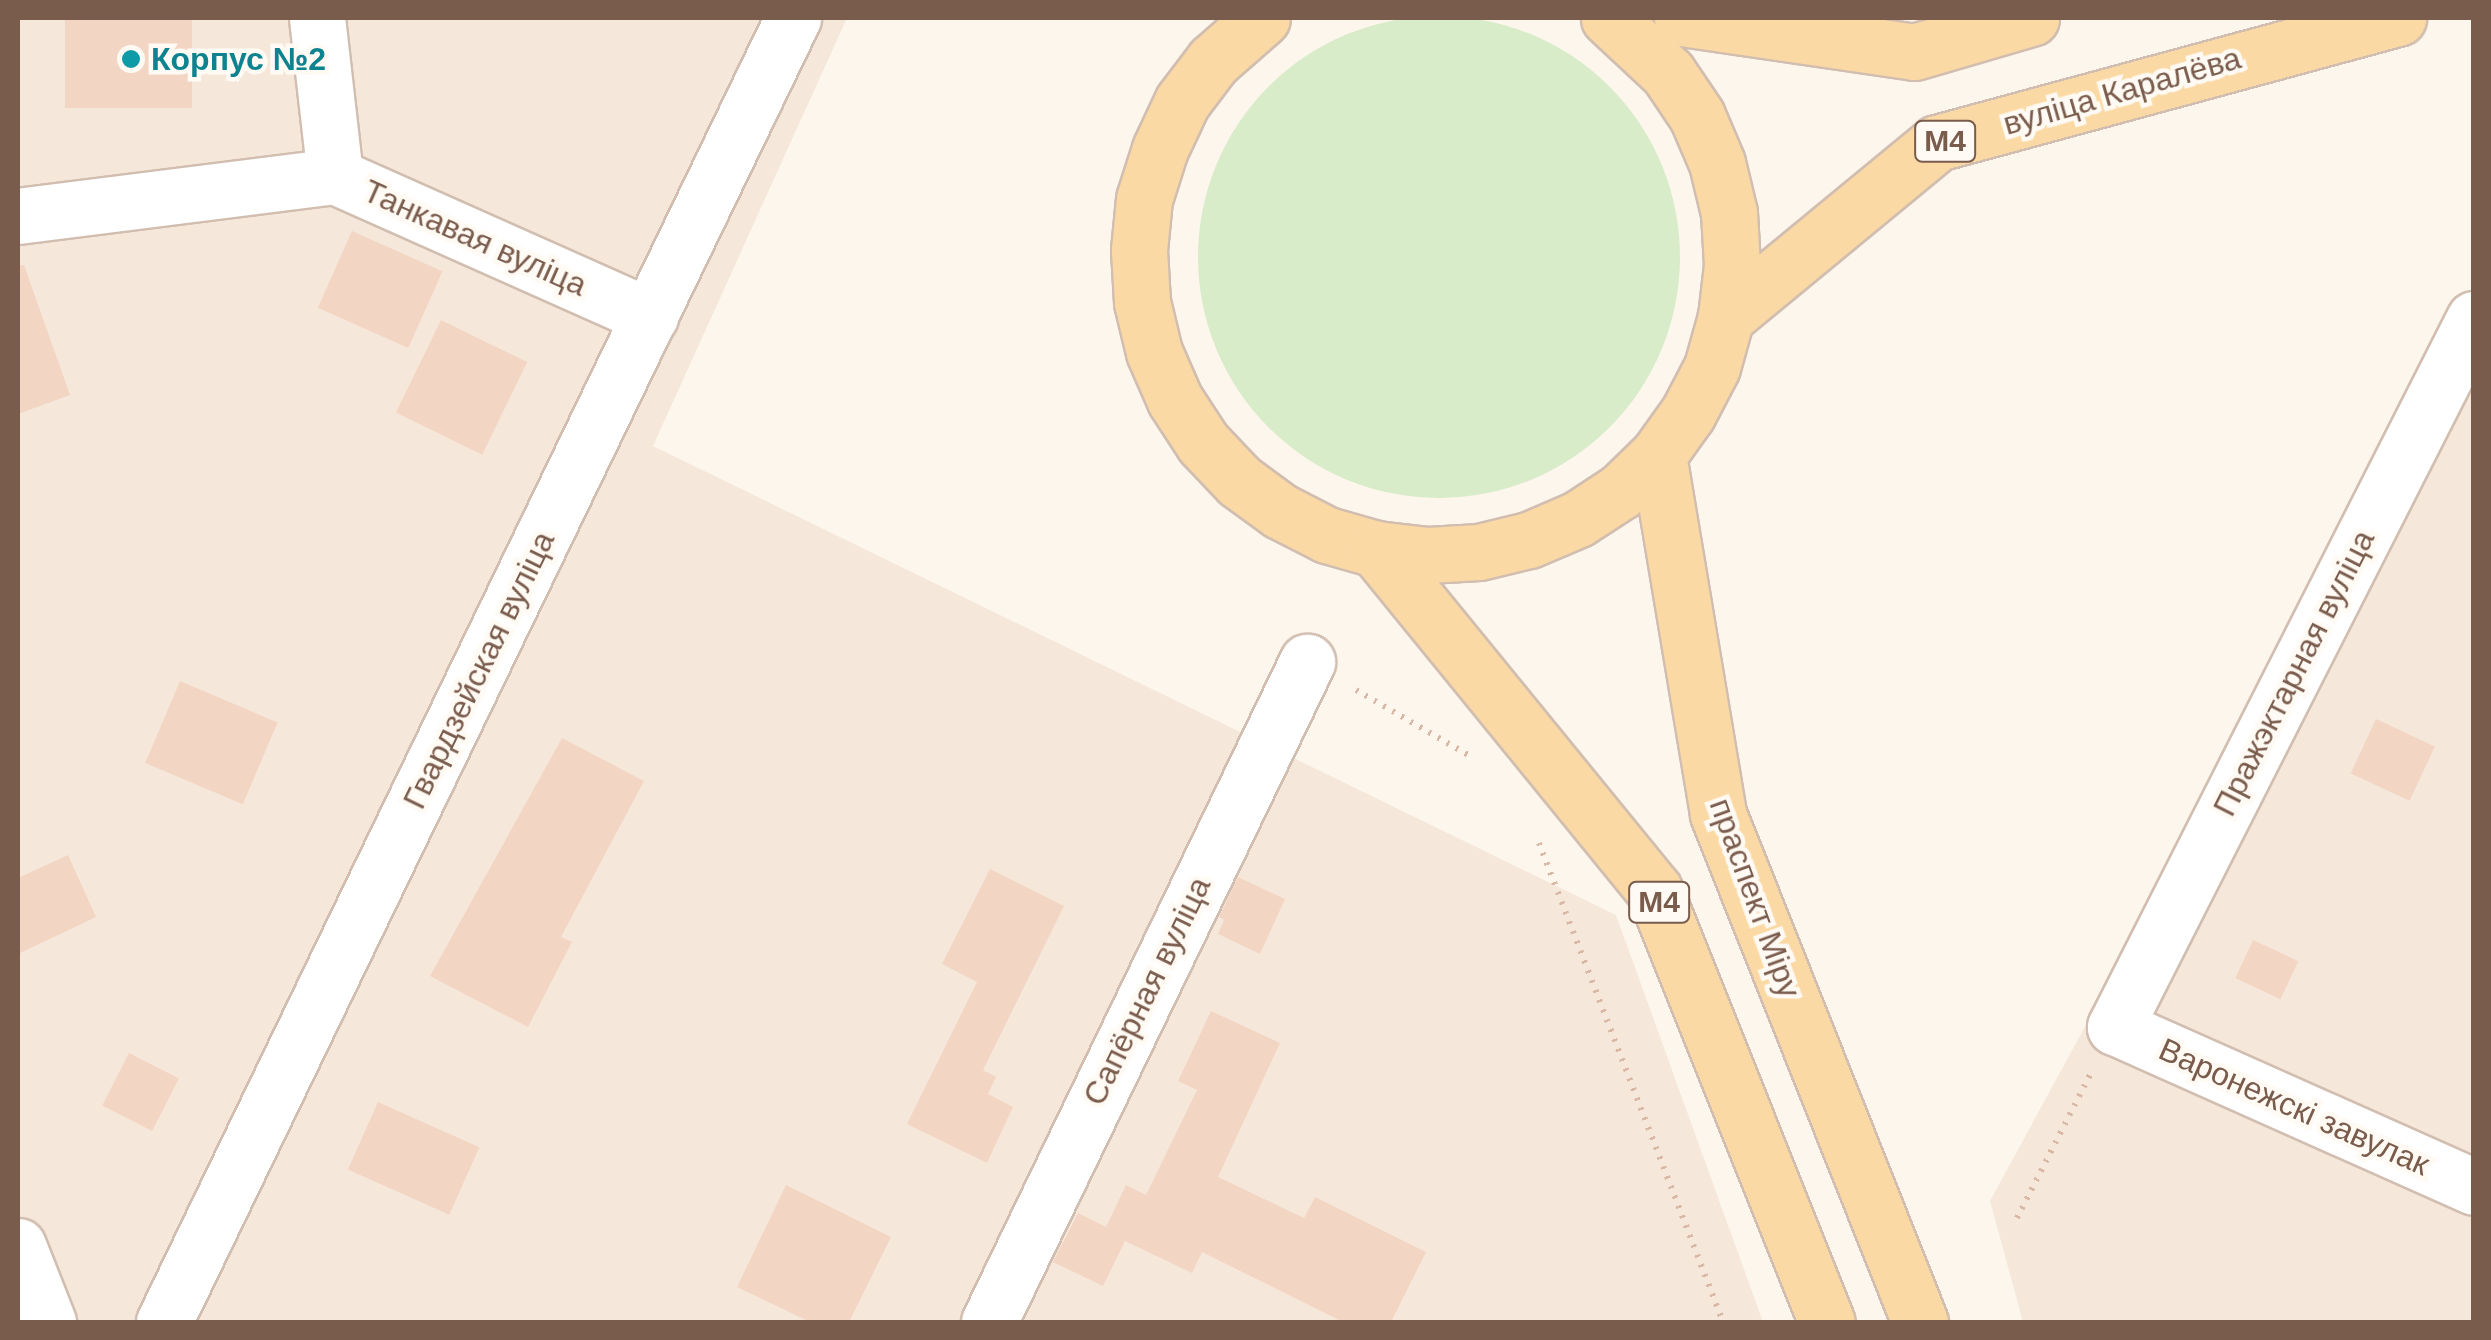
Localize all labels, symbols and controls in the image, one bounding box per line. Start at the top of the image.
street label: вуліца Каралёва [1999,39,2245,143]
place label: Корпус №2 [151,40,326,78]
marker: Корпус №2 [120,48,142,70]
road number: М4 [1912,116,1978,166]
street label: Танкавая вуліца [357,172,593,304]
street label: Пражэктарная вуліца [2205,524,2383,822]
street label: Гвардзейская вуліца [395,525,563,815]
street label: праспект Міру [1701,793,1809,1003]
street label: Сапёрная вуліца [1075,871,1219,1111]
road number: М4 [1626,877,1692,927]
street label: Варонежскі завулак [2153,1030,2435,1184]

